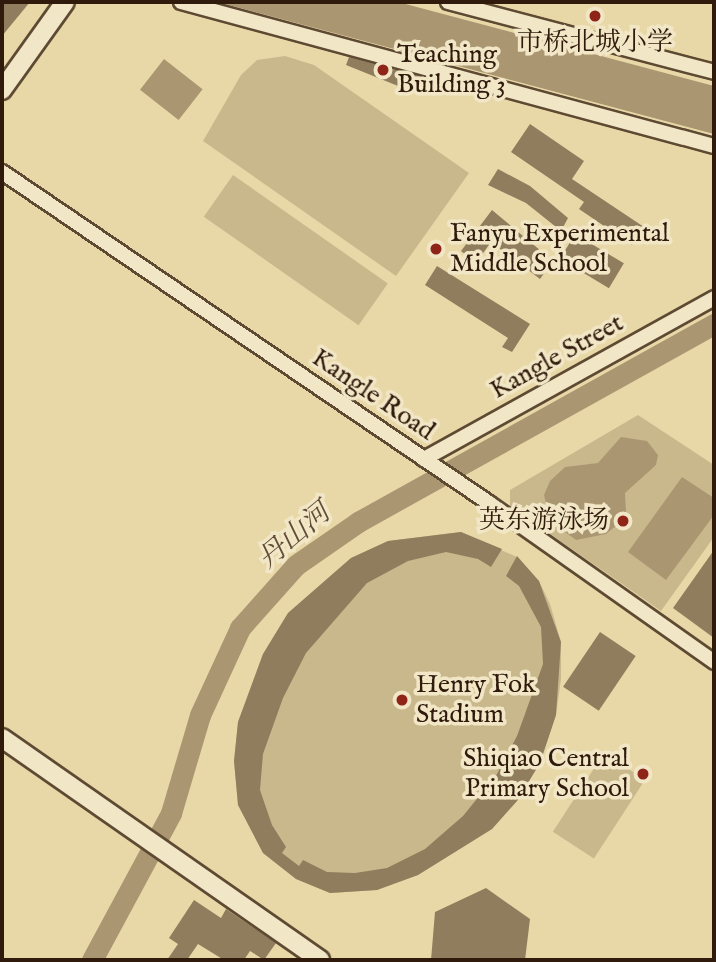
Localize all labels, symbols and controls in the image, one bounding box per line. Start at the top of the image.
marker: 市桥北城小学 [587,8,603,24]
place label: 市桥北城小学 [517,27,673,59]
place label: Teaching Building 3 [397,39,506,100]
marker: Teaching Building 3 [375,62,391,78]
place label: Fanyu Experimental Middle School [450,218,669,280]
marker: Fanyu Experimental Middle School [428,241,444,257]
street label: Kangle Street [485,308,629,406]
street label: Kangle Road [306,343,440,447]
water label: 丹山河 [252,497,338,577]
place label: 英东游泳场 [479,505,609,537]
marker: 英东游泳场 [615,513,631,529]
place label: Henry Fok Stadium [416,669,536,730]
marker: Henry Fok Stadium [394,692,410,708]
place label: Shiqiao Central Primary School [463,743,629,804]
marker: Shiqiao Central Primary School [635,766,651,782]

